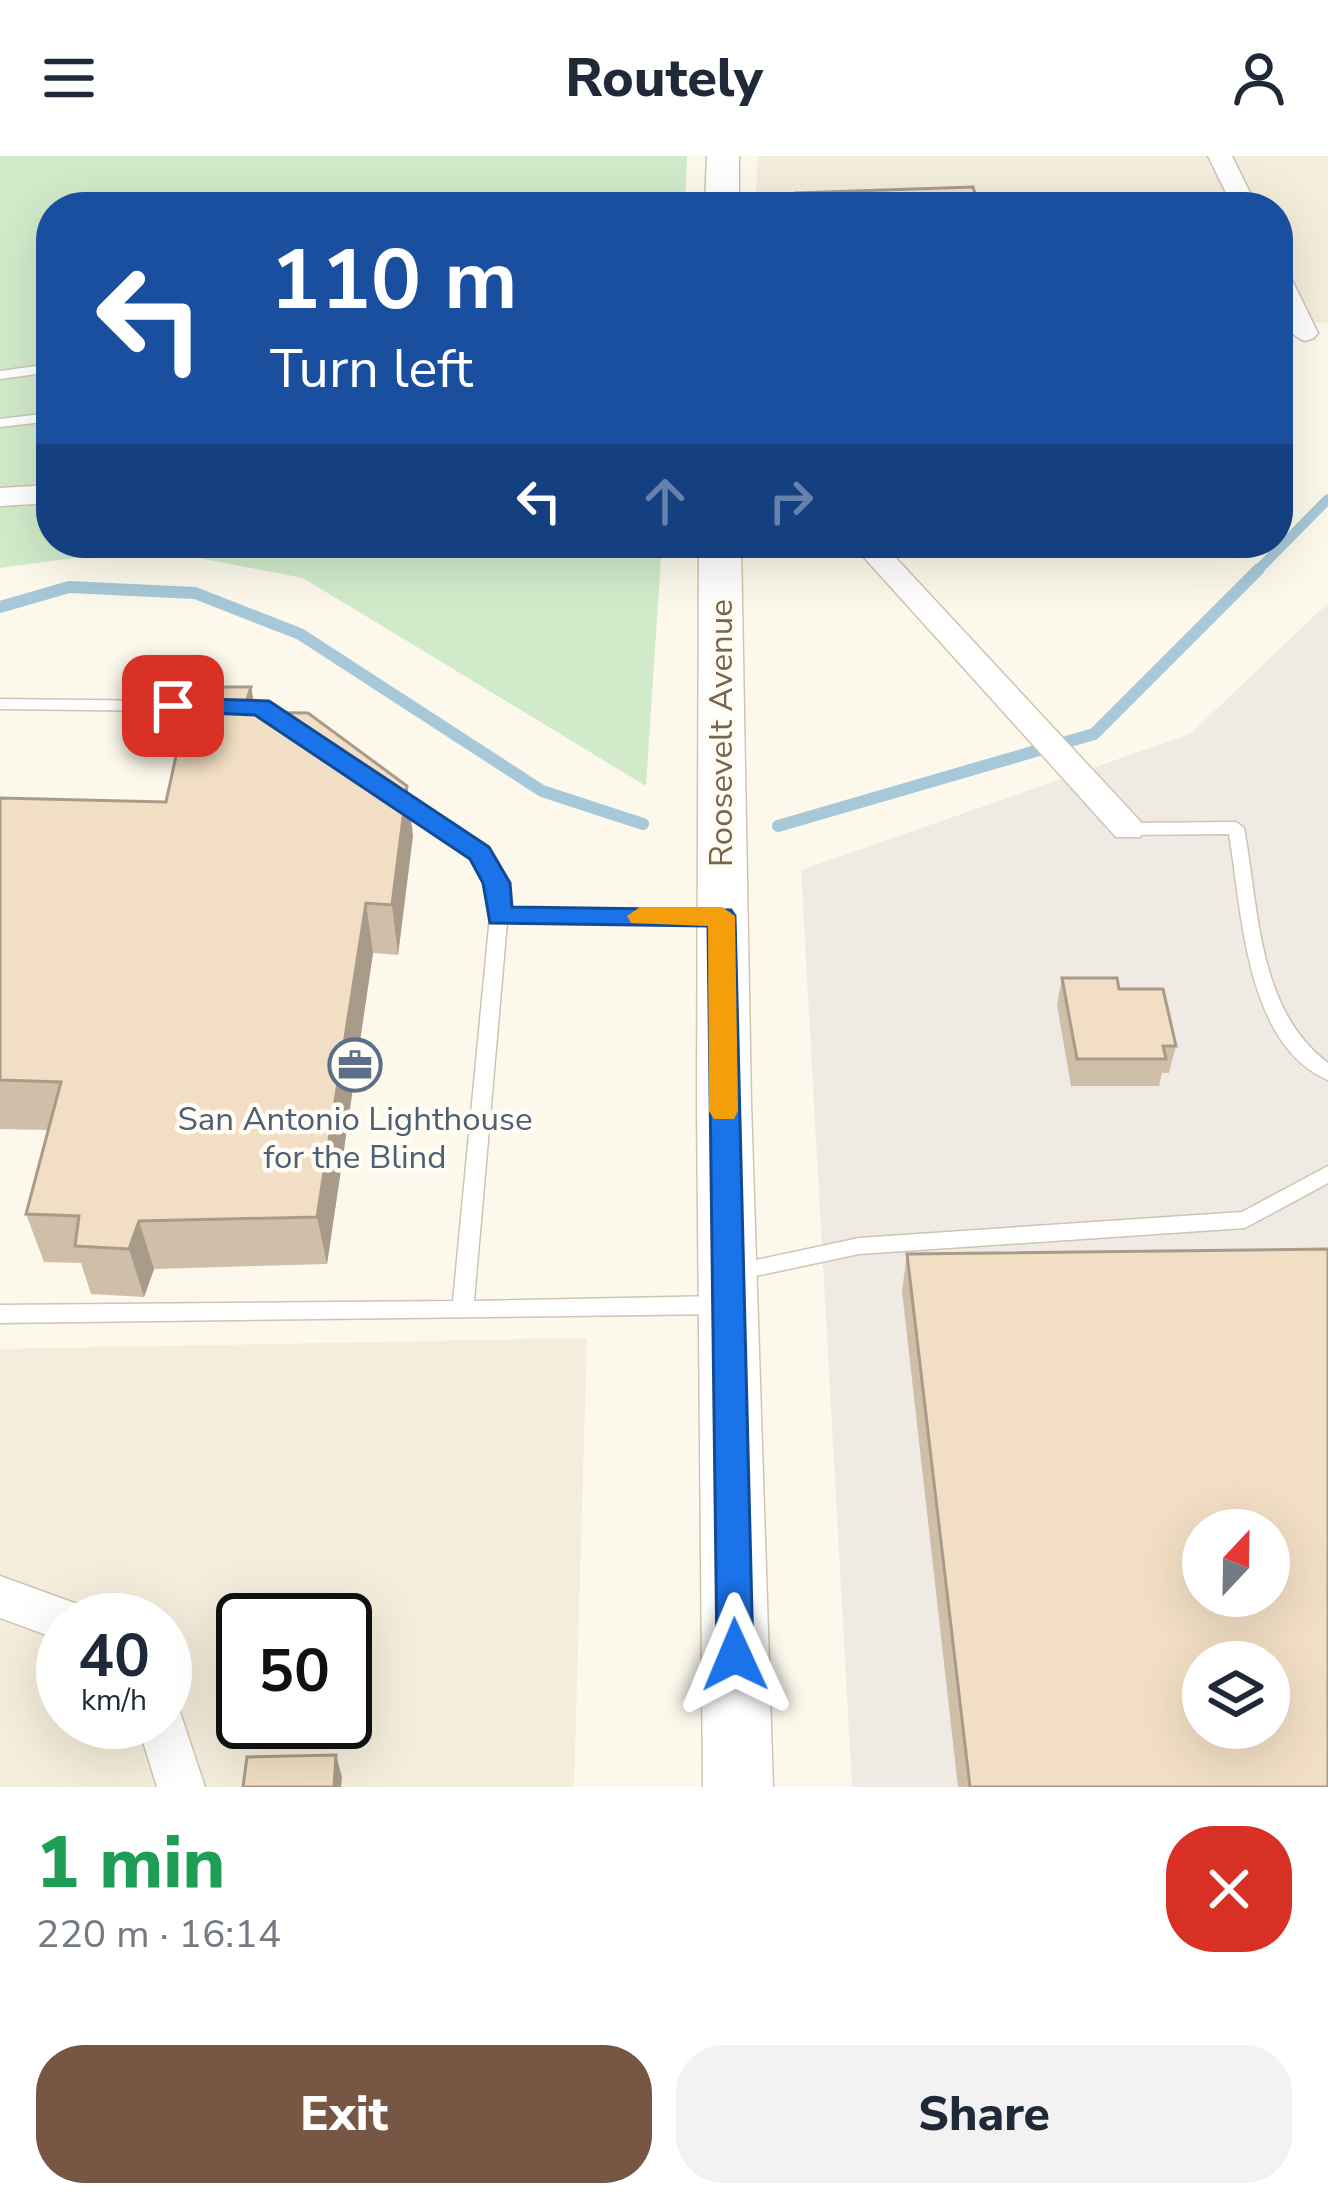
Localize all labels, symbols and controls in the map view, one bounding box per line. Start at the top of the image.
text: Routely [565,41,763,115]
icon: menu [36,45,102,111]
icon: person [1226,45,1292,111]
text: 110 m [270,223,518,338]
icon: left [72,240,228,396]
text: Turn left [270,332,473,406]
icon: left [506,468,572,534]
icon: ahead [632,468,698,534]
icon: right [758,468,824,534]
street label: Roosevelt Avenue [699,599,744,867]
pin [122,655,224,757]
icon: arrive [140,673,206,739]
office icon: San Antonio Lighthouse for the Blind [327,1037,383,1093]
place label: San Antonio Lighthouse for the Blind [177,1097,533,1180]
north arrow [1182,1509,1290,1617]
map controls [1182,1509,1290,1749]
position arrow [672,1592,798,1718]
speed limit sign: 50 [216,1593,372,1749]
text: 40 [78,1615,150,1697]
button: layers [1182,1641,1290,1749]
text: km/h [81,1680,147,1721]
text: 1 min [36,1814,225,1912]
button: close [1166,1826,1292,1952]
text: 220 m · 16:14 [36,1908,281,1961]
button: Exit [36,2045,652,2183]
button: Share [676,2045,1292,2183]

